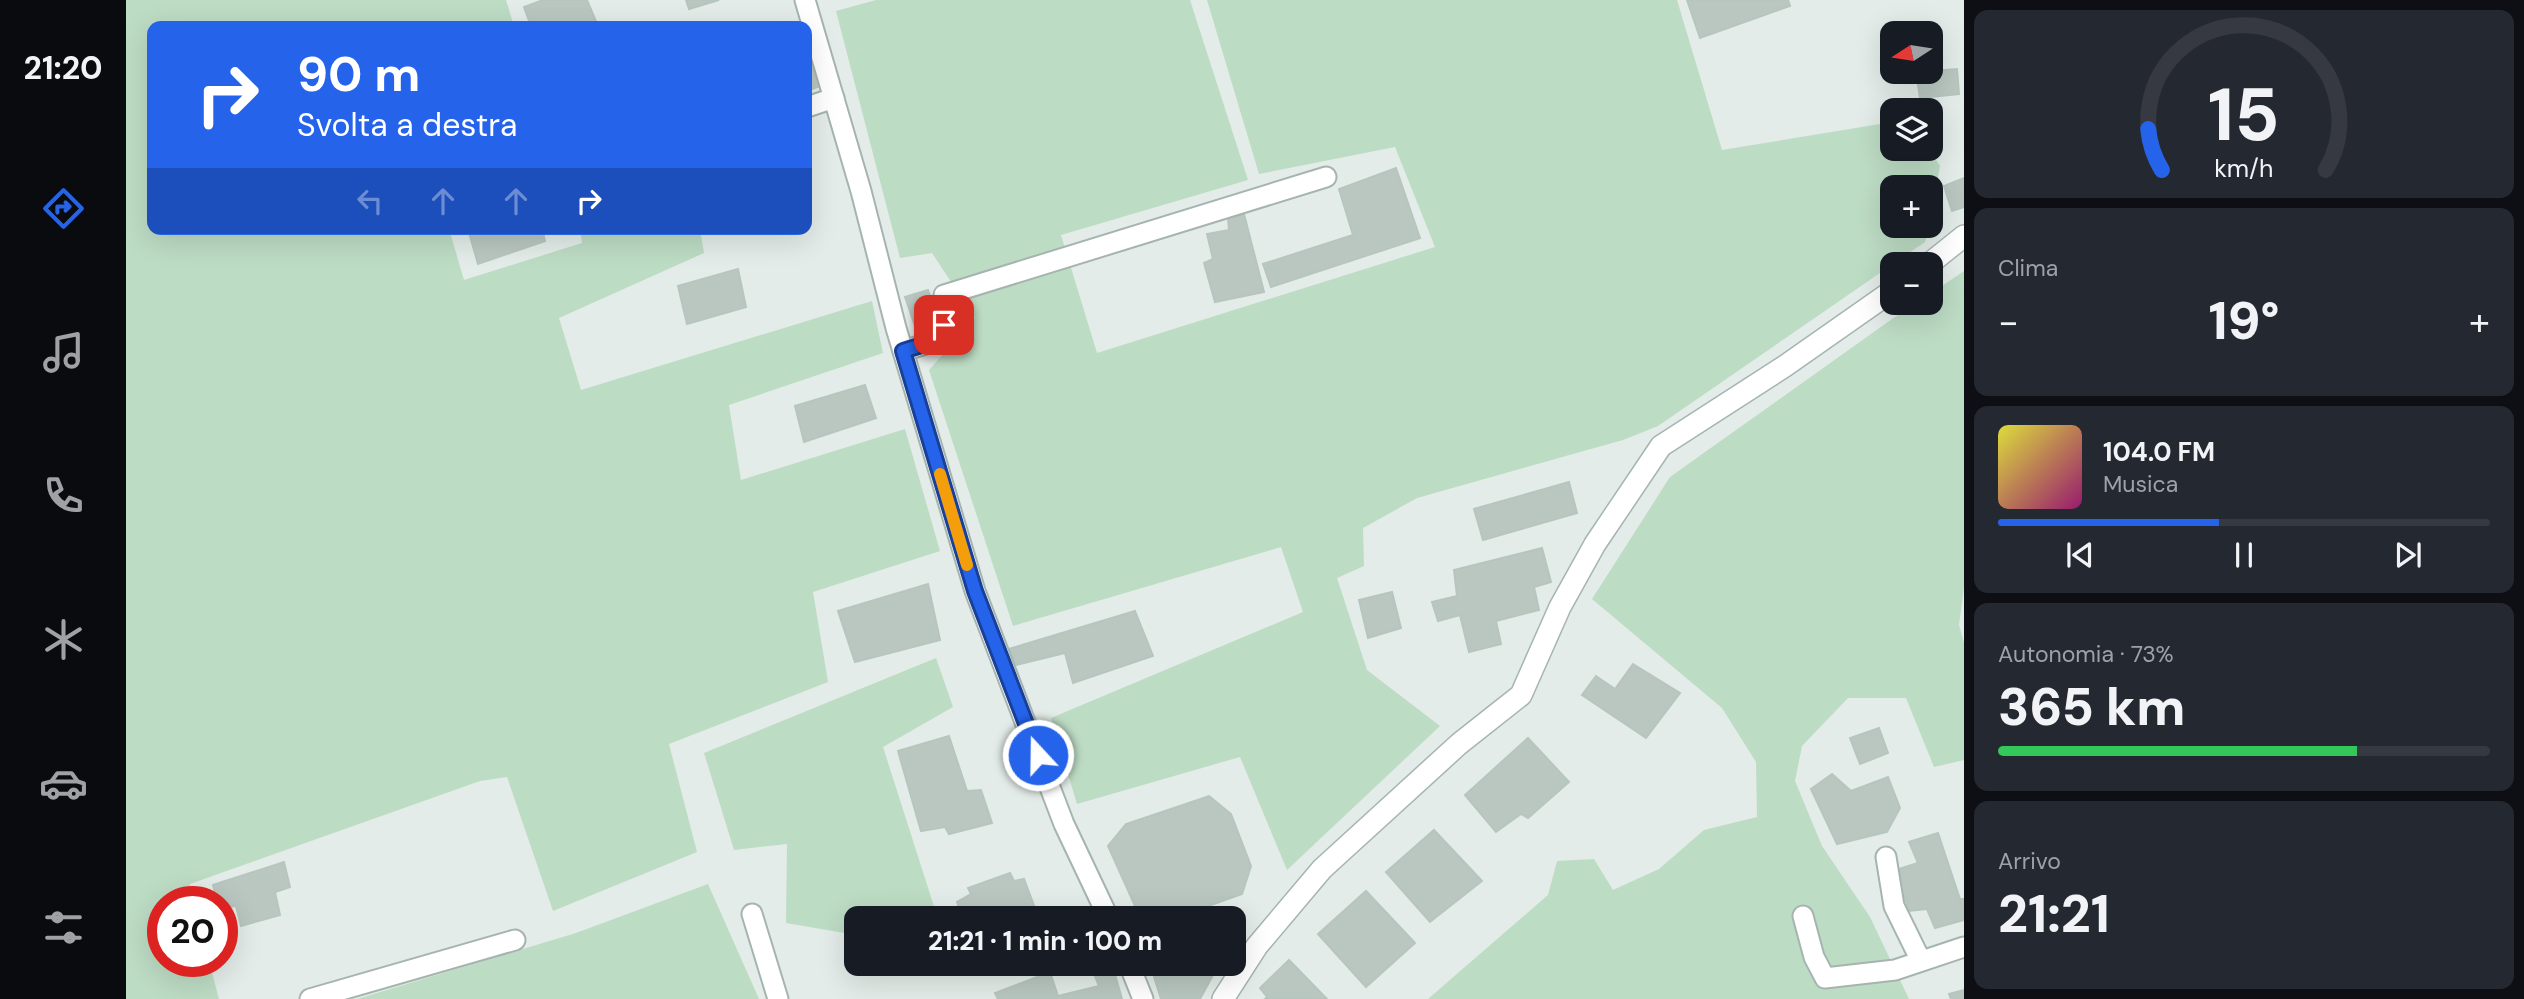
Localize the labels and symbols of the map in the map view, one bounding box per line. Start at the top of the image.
north arrow [1880,21,1942,84]
pin [914,295,974,355]
position arrow [1001,718,1075,792]
speed limit sign: 20 [147,886,238,977]

